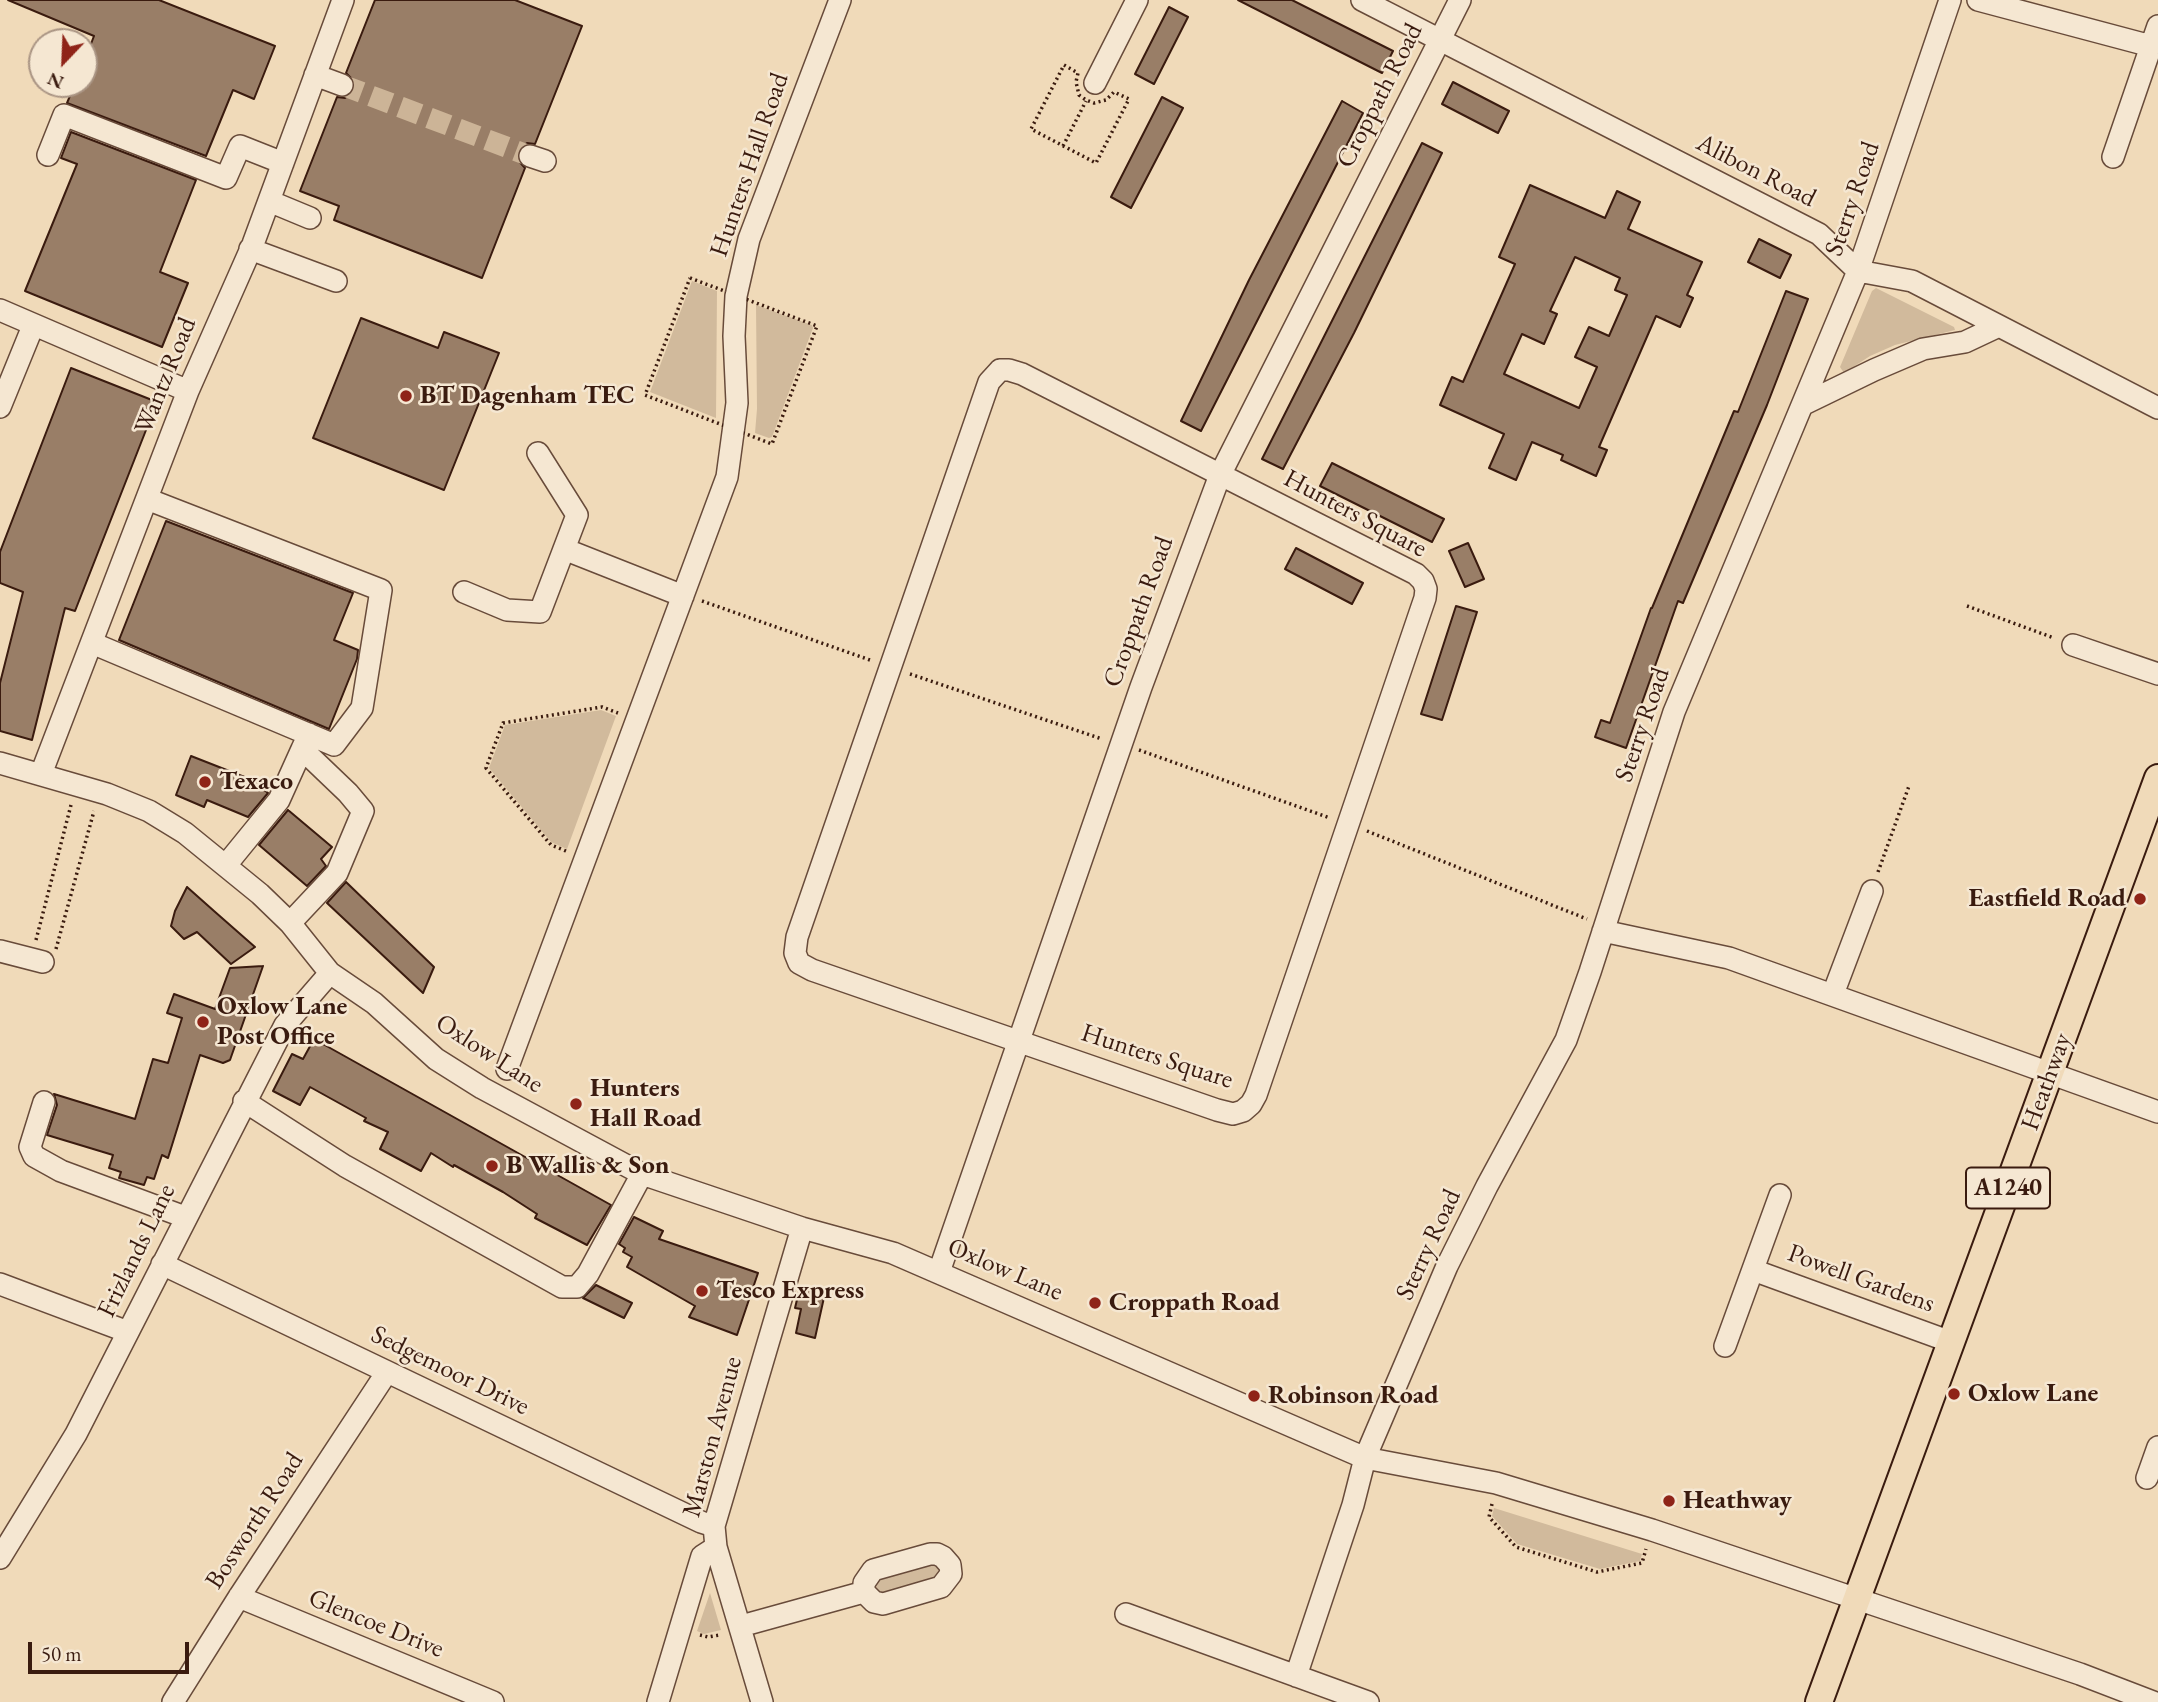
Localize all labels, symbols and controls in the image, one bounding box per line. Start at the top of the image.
street label: Croppath Road [1330,19,1430,173]
north arrow [28,28,98,98]
text: N [43,66,67,95]
street label: Hunters Hall Road [704,69,796,261]
street label: Alibon Road [1691,128,1821,214]
street label: Sterry Road [1819,138,1887,260]
street label: Wantz Road [129,313,203,439]
place label: BT Dagenham TEC [420,380,635,412]
marker: BT Dagenham TEC [398,388,414,404]
street label: Hunters Square [1278,463,1432,565]
street label: Croppath Road [1097,532,1181,692]
street label: Sterry Road [1609,664,1677,786]
place label: Texaco [219,766,293,798]
marker: Texaco [197,774,213,790]
place label: Eastfield Road [1968,883,2126,915]
marker: Eastfield Road [2132,891,2148,907]
place label: Oxlow Lane Post Office [217,991,347,1052]
street label: Oxlow Lane [429,1008,549,1100]
marker: Oxlow Lane Post Office [195,1014,211,1030]
street label: Hunters Square [1077,1018,1237,1096]
street label: Heathway [2015,1029,2079,1135]
place label: Hunters Hall Road [590,1073,702,1134]
marker: Hunters Hall Road [568,1096,584,1112]
place label: B Wallis & Son [506,1150,669,1182]
marker: B Wallis & Son [484,1158,500,1174]
road number: A1240 [1966,1168,2050,1208]
street label: Frizlands Lane [91,1179,183,1323]
street label: Sterry Road [1390,1185,1468,1305]
street label: Oxlow Lane [943,1232,1067,1308]
street label: Powell Gardens [1783,1238,1939,1320]
place label: Tesco Express [716,1275,864,1307]
marker: Tesco Express [694,1283,710,1299]
place label: Croppath Road [1109,1287,1280,1319]
marker: Croppath Road [1087,1295,1103,1311]
street label: Sedgemoor Drive [366,1319,534,1423]
street label: Marston Avenue [677,1353,749,1521]
place label: Oxlow Lane [1968,1378,2098,1410]
place label: Robinson Road [1268,1380,1439,1412]
marker: Oxlow Lane [1946,1386,1962,1402]
marker: Robinson Road [1246,1388,1262,1404]
street label: Bosworth Road [199,1447,311,1595]
place label: Heathway [1683,1485,1792,1517]
marker: Heathway [1661,1493,1677,1509]
street label: Glencoe Drive [304,1583,448,1665]
scale bar [32,1628,192,1672]
text: 50 m [41,1640,82,1667]

